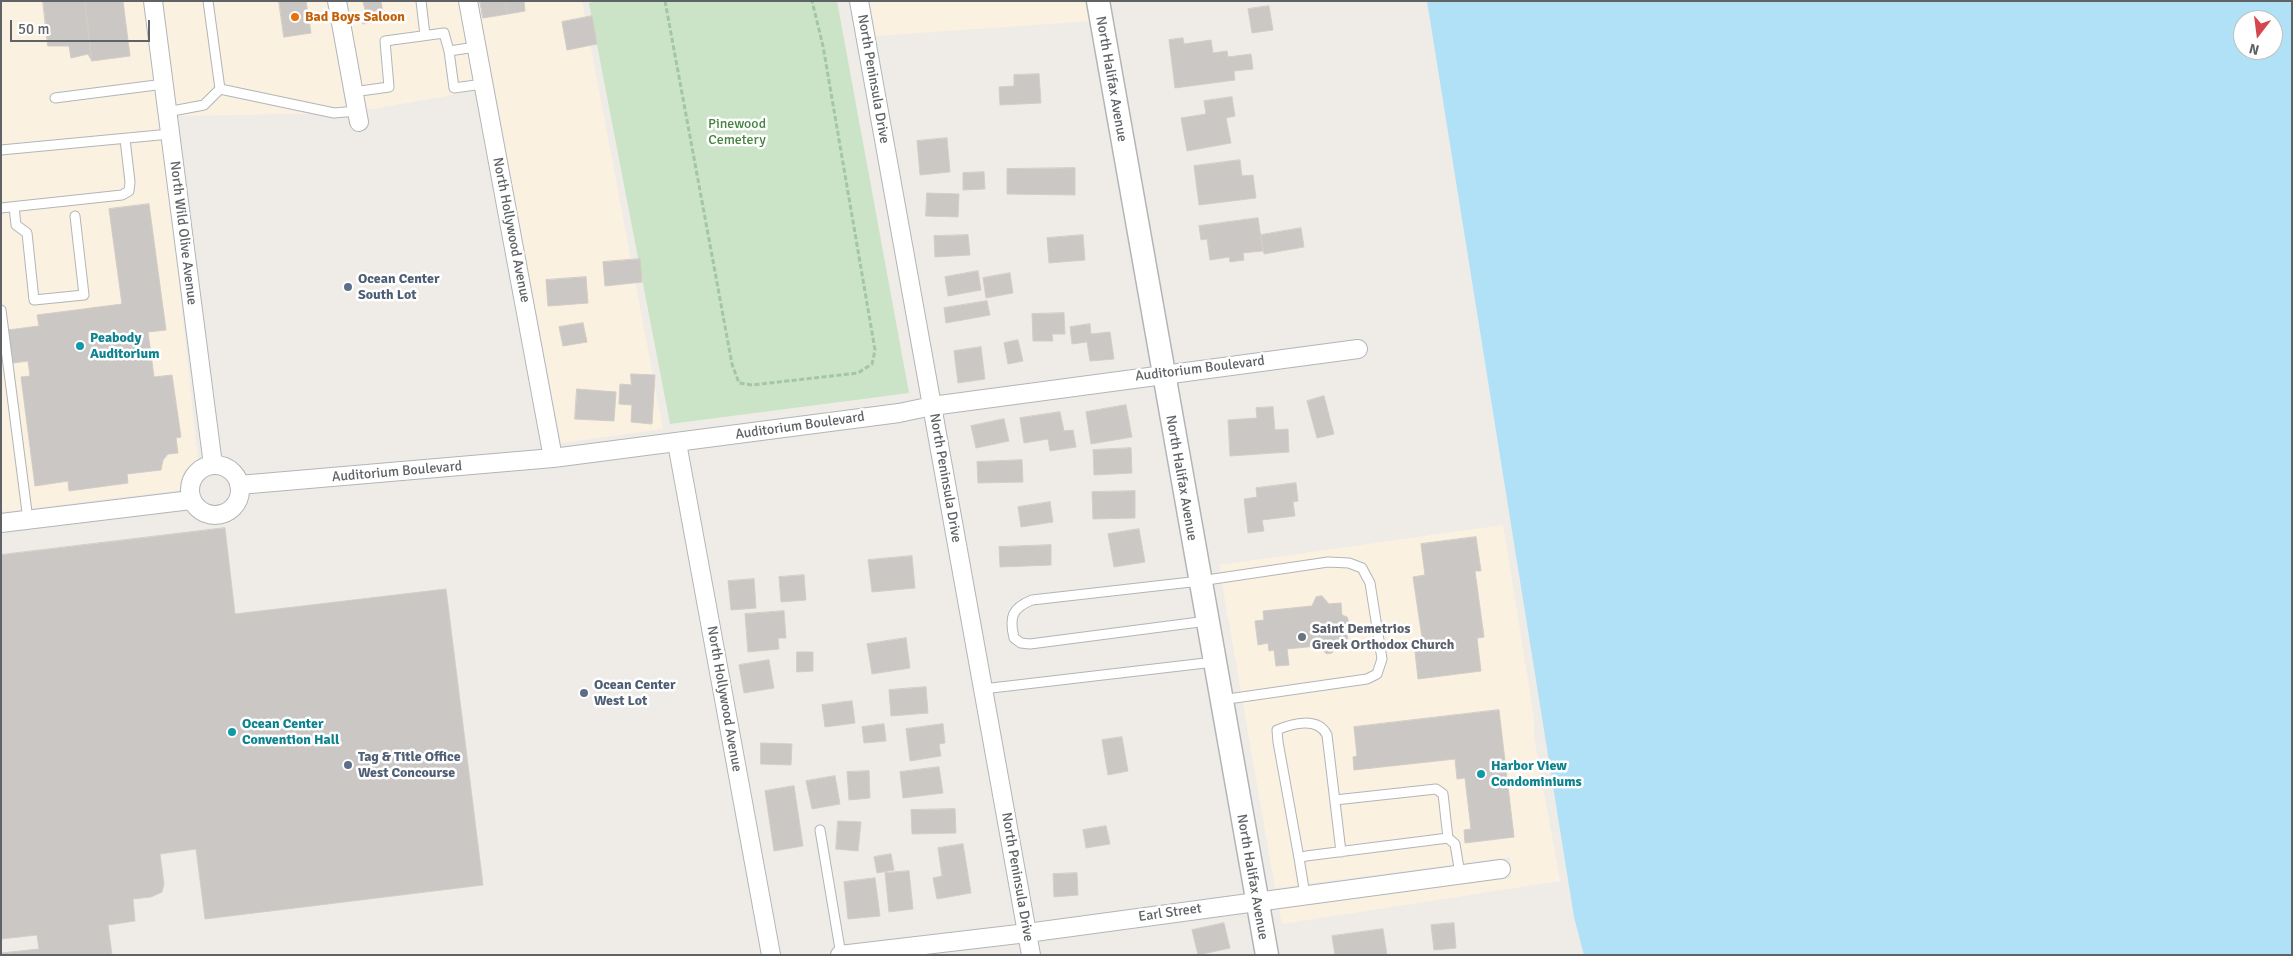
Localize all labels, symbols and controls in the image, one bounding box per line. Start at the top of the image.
place label: Bad Boys Saloon [305,9,405,25]
scale bar [12,10,152,42]
north arrow [2233,10,2283,60]
marker: Bad Boys Saloon [289,11,301,23]
street label: North Peninsula Drive [853,13,893,145]
street label: North Halifax Avenue [1092,15,1130,143]
text: 50 m [18,20,49,38]
text: N [2247,40,2261,58]
park label: Pinewood Cemetery [708,116,766,148]
street label: North Hollywood Avenue [489,156,533,304]
street label: North Wild Olive Avenue [166,160,200,306]
place label: Ocean Center South Lot [358,271,439,304]
marker: Ocean Center South Lot [342,281,354,293]
place label: Peabody Auditorium [90,330,160,362]
marker: Peabody Auditorium [74,340,86,352]
street label: Auditorium Boulevard [1134,353,1266,385]
street label: Auditorium Boulevard [734,409,866,443]
street label: North Peninsula Drive [925,412,965,544]
street label: North Halifax Avenue [1162,414,1200,542]
street label: Auditorium Boulevard [331,458,463,486]
place label: Saint Demetrios Greek Orthodox Church [1312,621,1454,654]
street label: North Hollywood Avenue [703,625,745,773]
marker: Saint Demetrios Greek Orthodox Church [1296,631,1308,643]
place label: Ocean Center West Lot [594,677,675,710]
marker: Ocean Center West Lot [578,687,590,699]
place label: Ocean Center Convention Hall [242,716,339,749]
marker: Ocean Center Convention Hall [226,726,238,738]
place label: Tag & Title Office West Concourse [358,749,461,782]
place label: Harbor View Condominiums [1491,758,1582,790]
marker: Tag & Title Office West Concourse [342,759,354,771]
marker: Harbor View Condominiums [1475,768,1487,780]
street label: North Peninsula Drive [997,811,1037,943]
street label: North Halifax Avenue [1233,813,1271,941]
street label: Earl Street [1137,900,1203,926]

